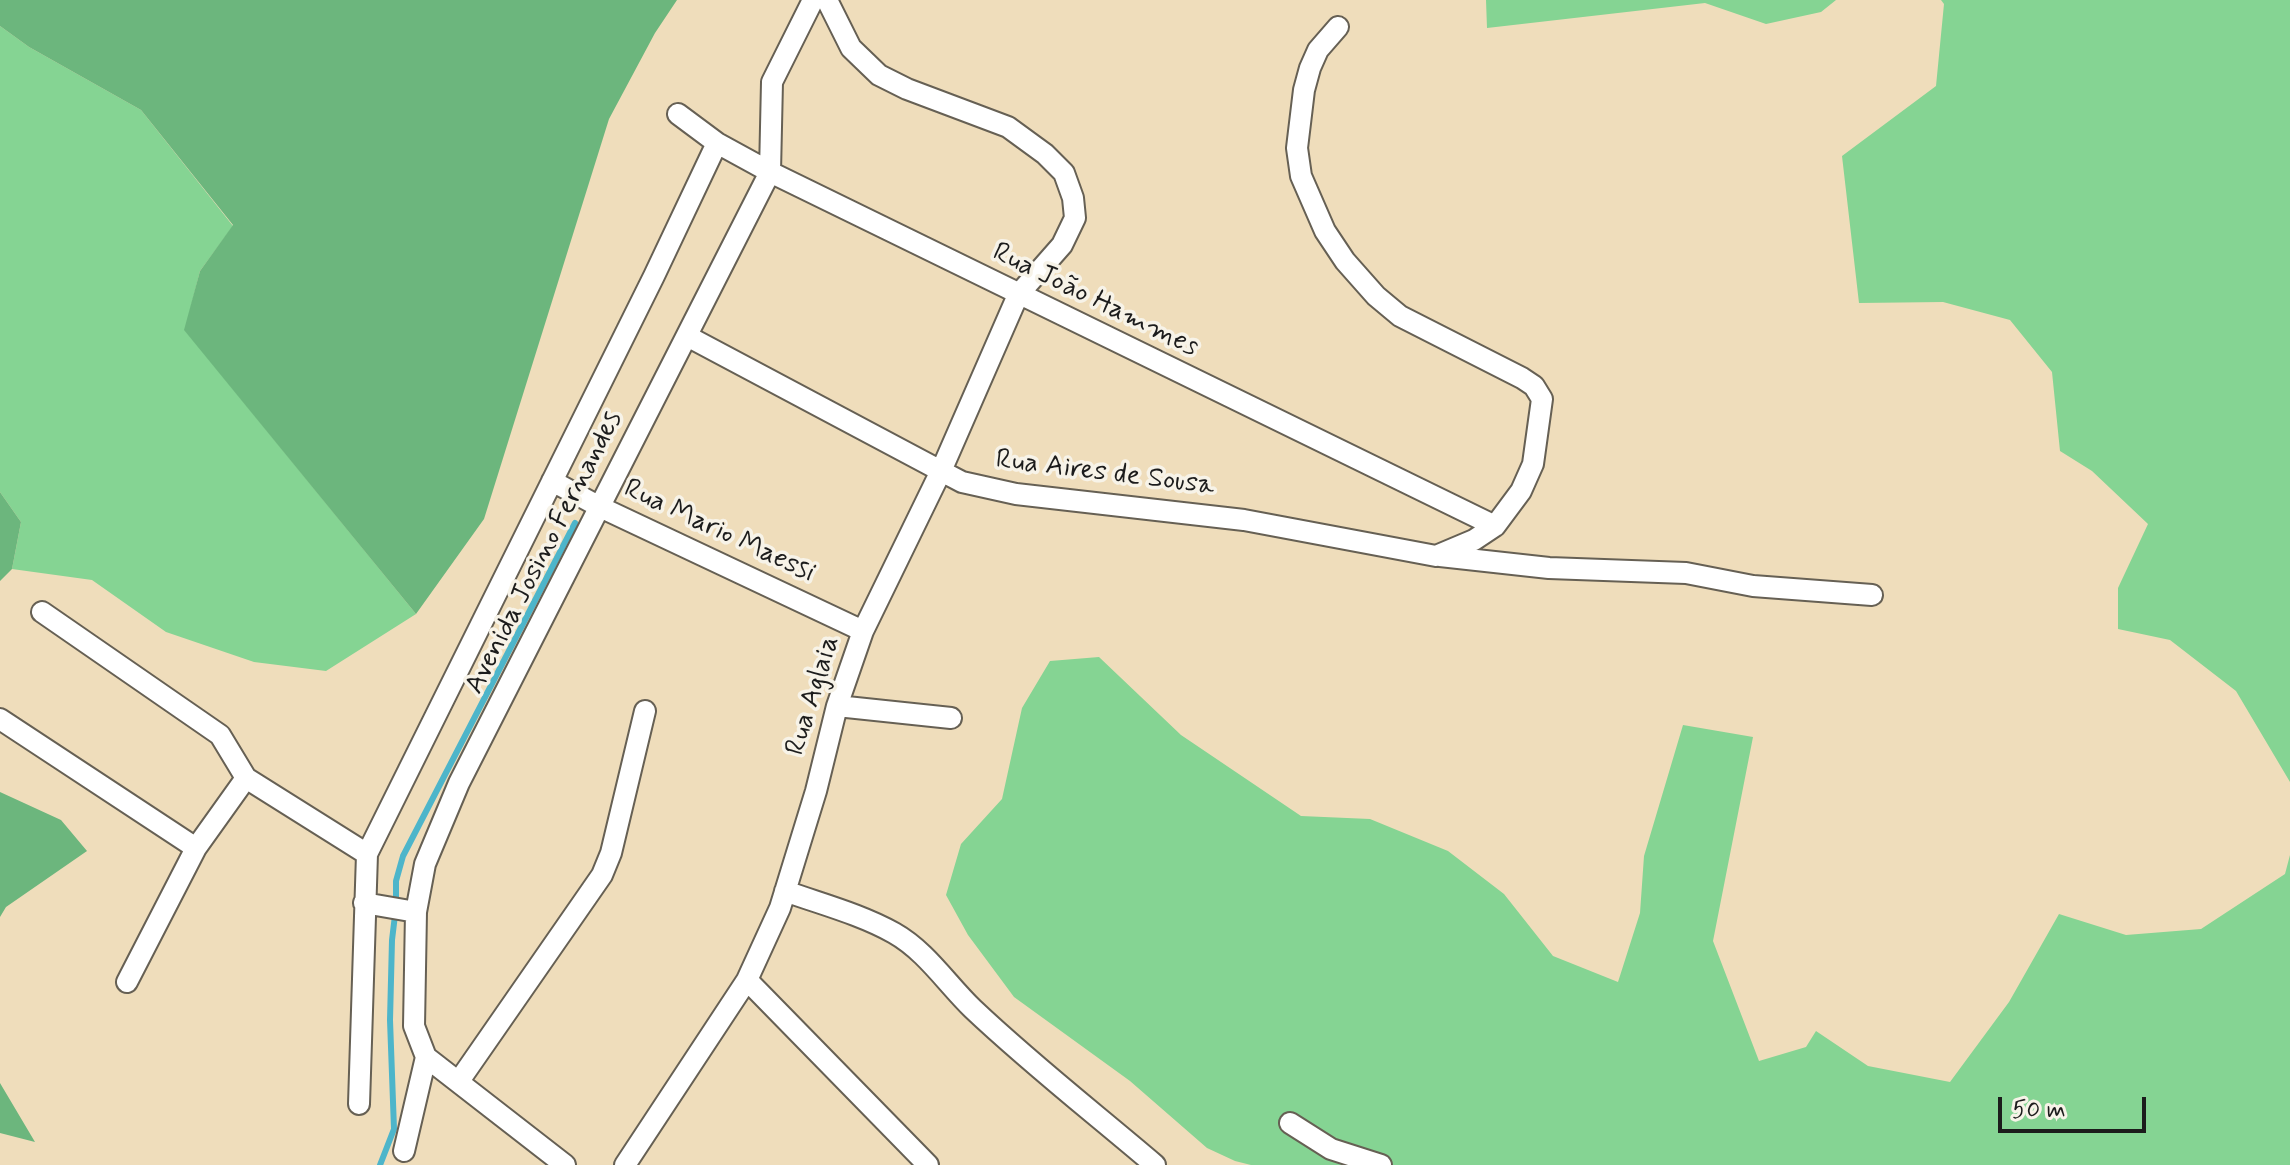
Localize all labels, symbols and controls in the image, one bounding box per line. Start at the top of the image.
street label: Rua João Hammes [987,237,1203,365]
street label: Avenida Josino Fernandes [459,406,631,700]
street label: Rua Aires de Sousa [994,444,1216,504]
street label: Rua Mario Maessi [618,473,820,591]
street label: Rua Aglaia [780,632,848,760]
scale bar [2002,1081,2150,1131]
text: 50 m [2012,1095,2066,1126]

